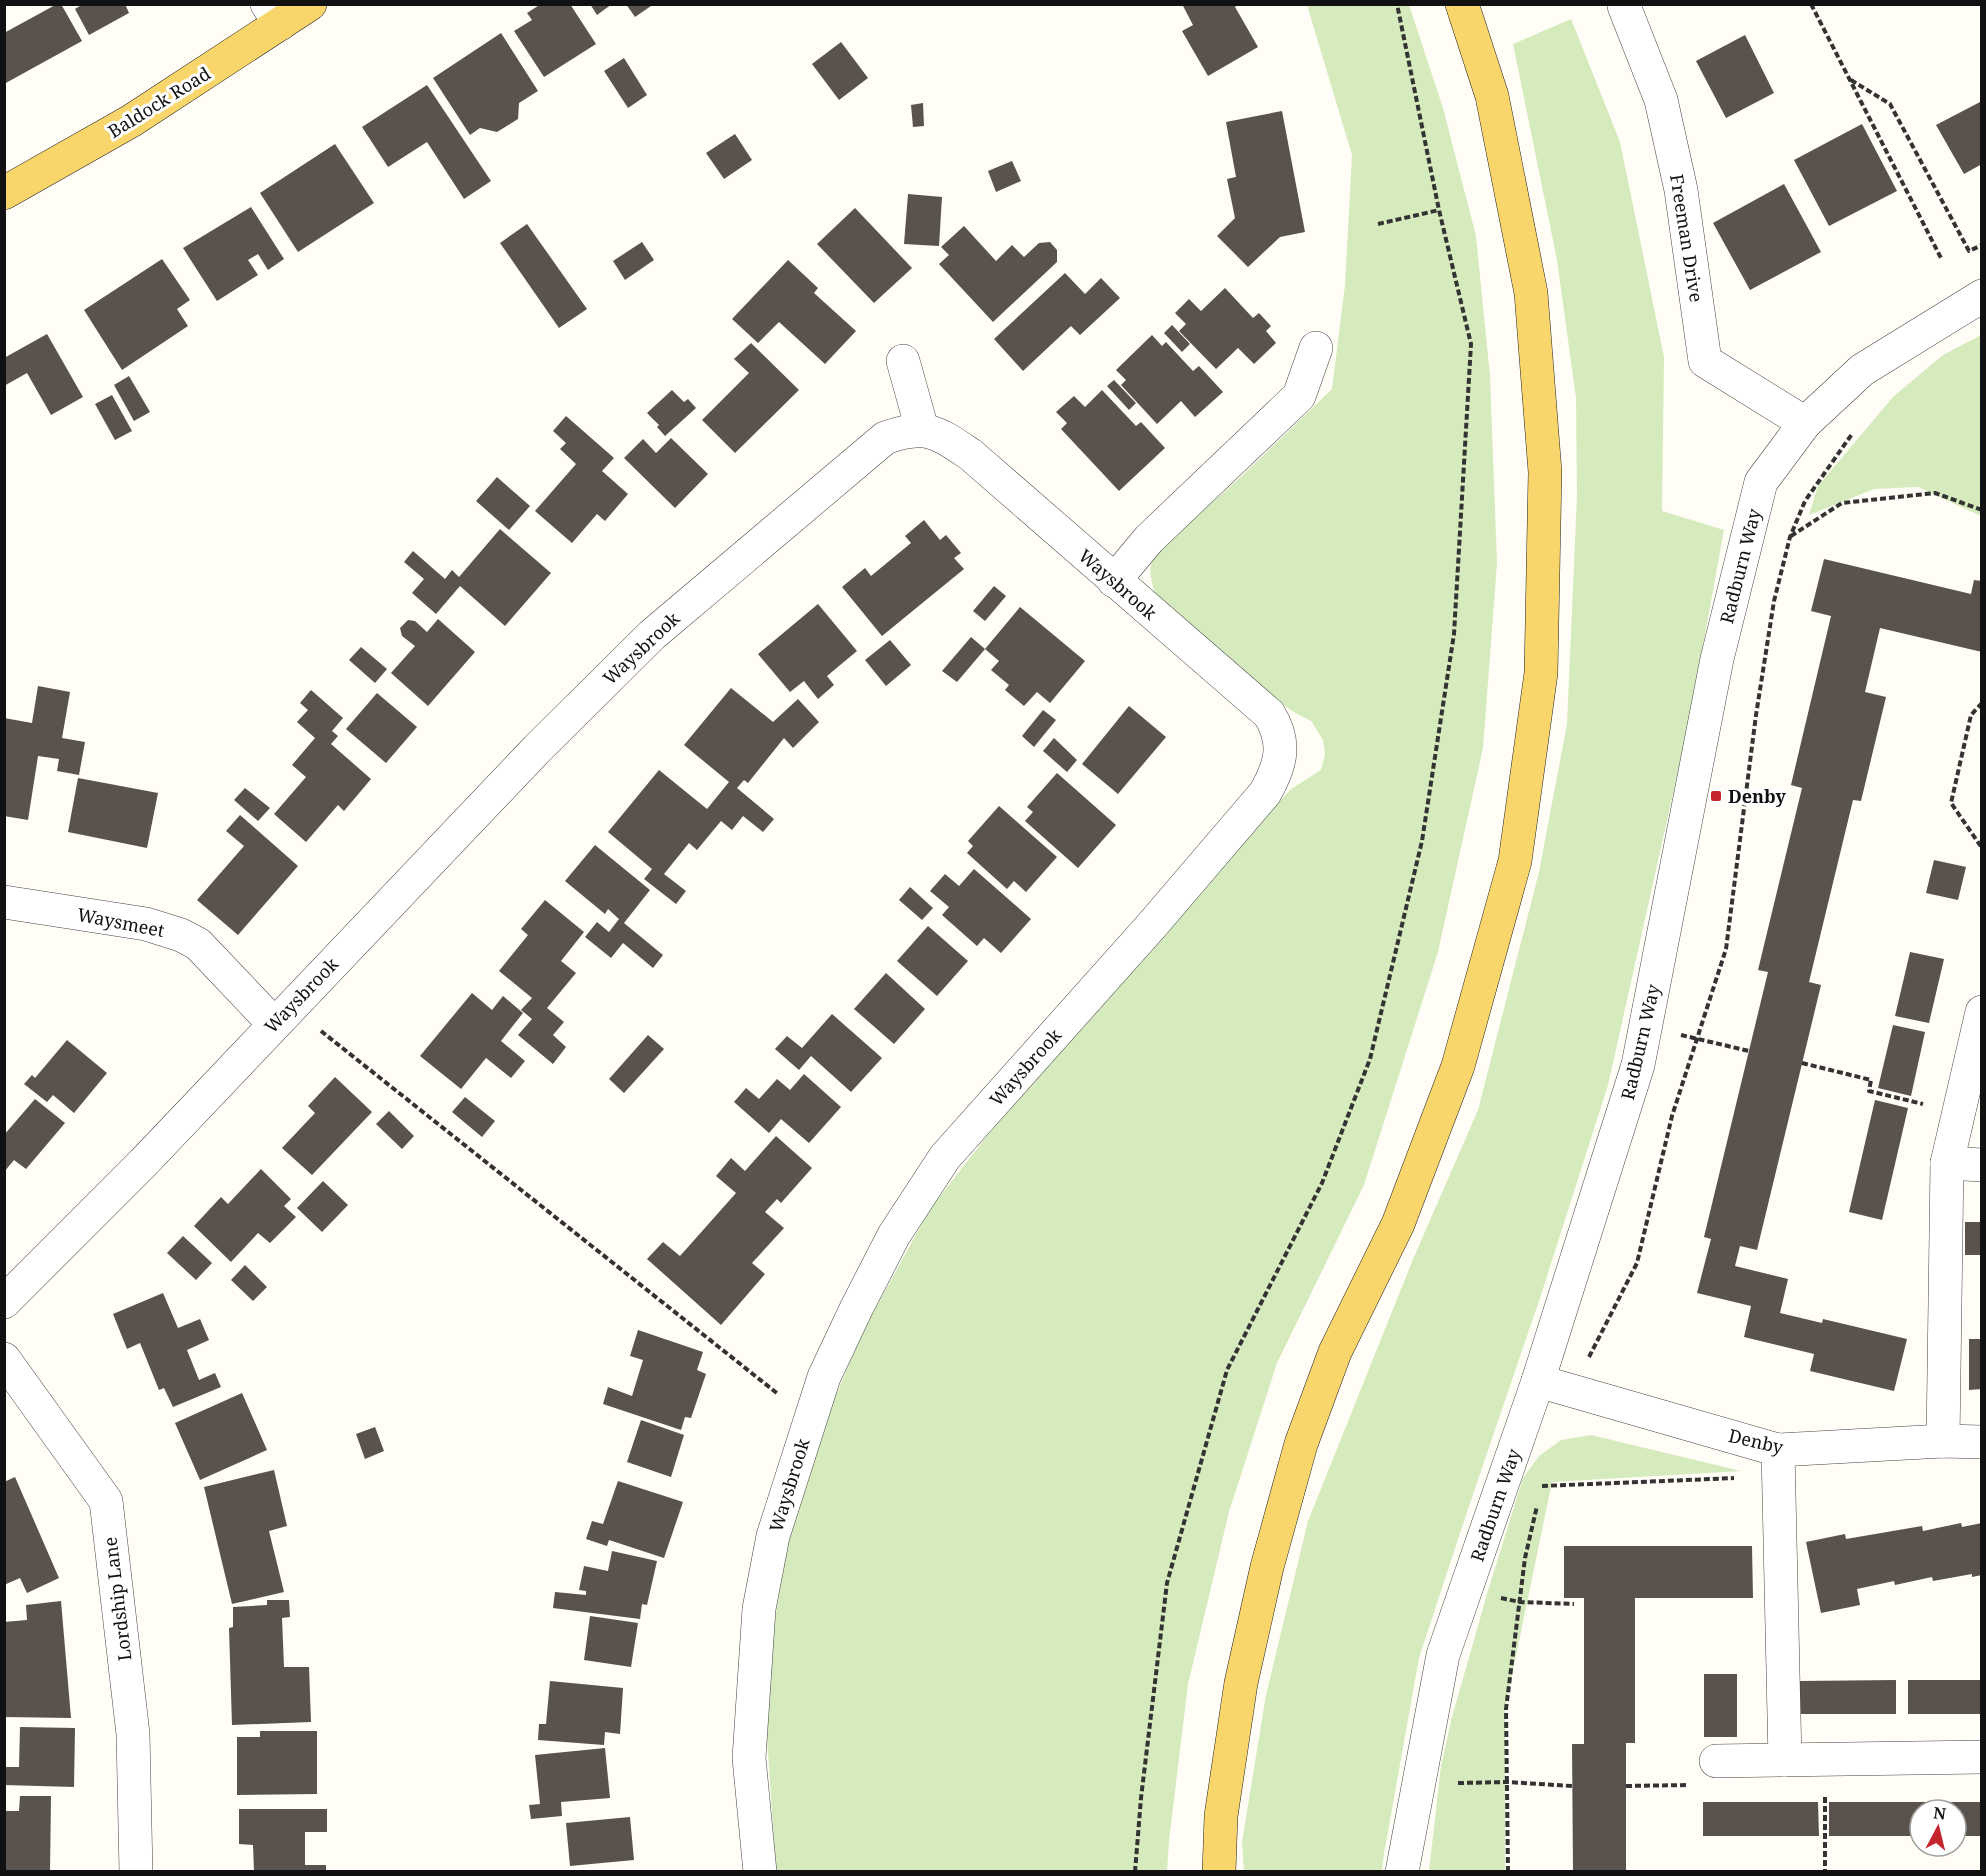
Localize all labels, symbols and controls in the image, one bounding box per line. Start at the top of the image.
street label: Baldock Road [103,61,215,143]
street label: Freeman Drive [1665,172,1709,304]
street label: Radburn Way [1714,505,1766,626]
street label: Waysbrook [1074,543,1163,625]
street label: Waysbrook [598,606,685,690]
place label: Denby [1728,784,1786,808]
marker: Denby [1709,789,1723,803]
street label: Waysmeet [75,902,167,942]
street label: Waysbrook [259,952,343,1038]
street label: Radburn Way [1615,981,1665,1102]
street label: Waysbrook [984,1023,1067,1111]
street label: Denby [1726,1423,1786,1459]
street label: Waysbrook [763,1435,815,1535]
street label: Radburn Way [1464,1445,1526,1565]
street label: Lordship Lane [97,1536,137,1662]
north arrow [1908,1798,1968,1858]
text: N [1932,1801,1948,1825]

